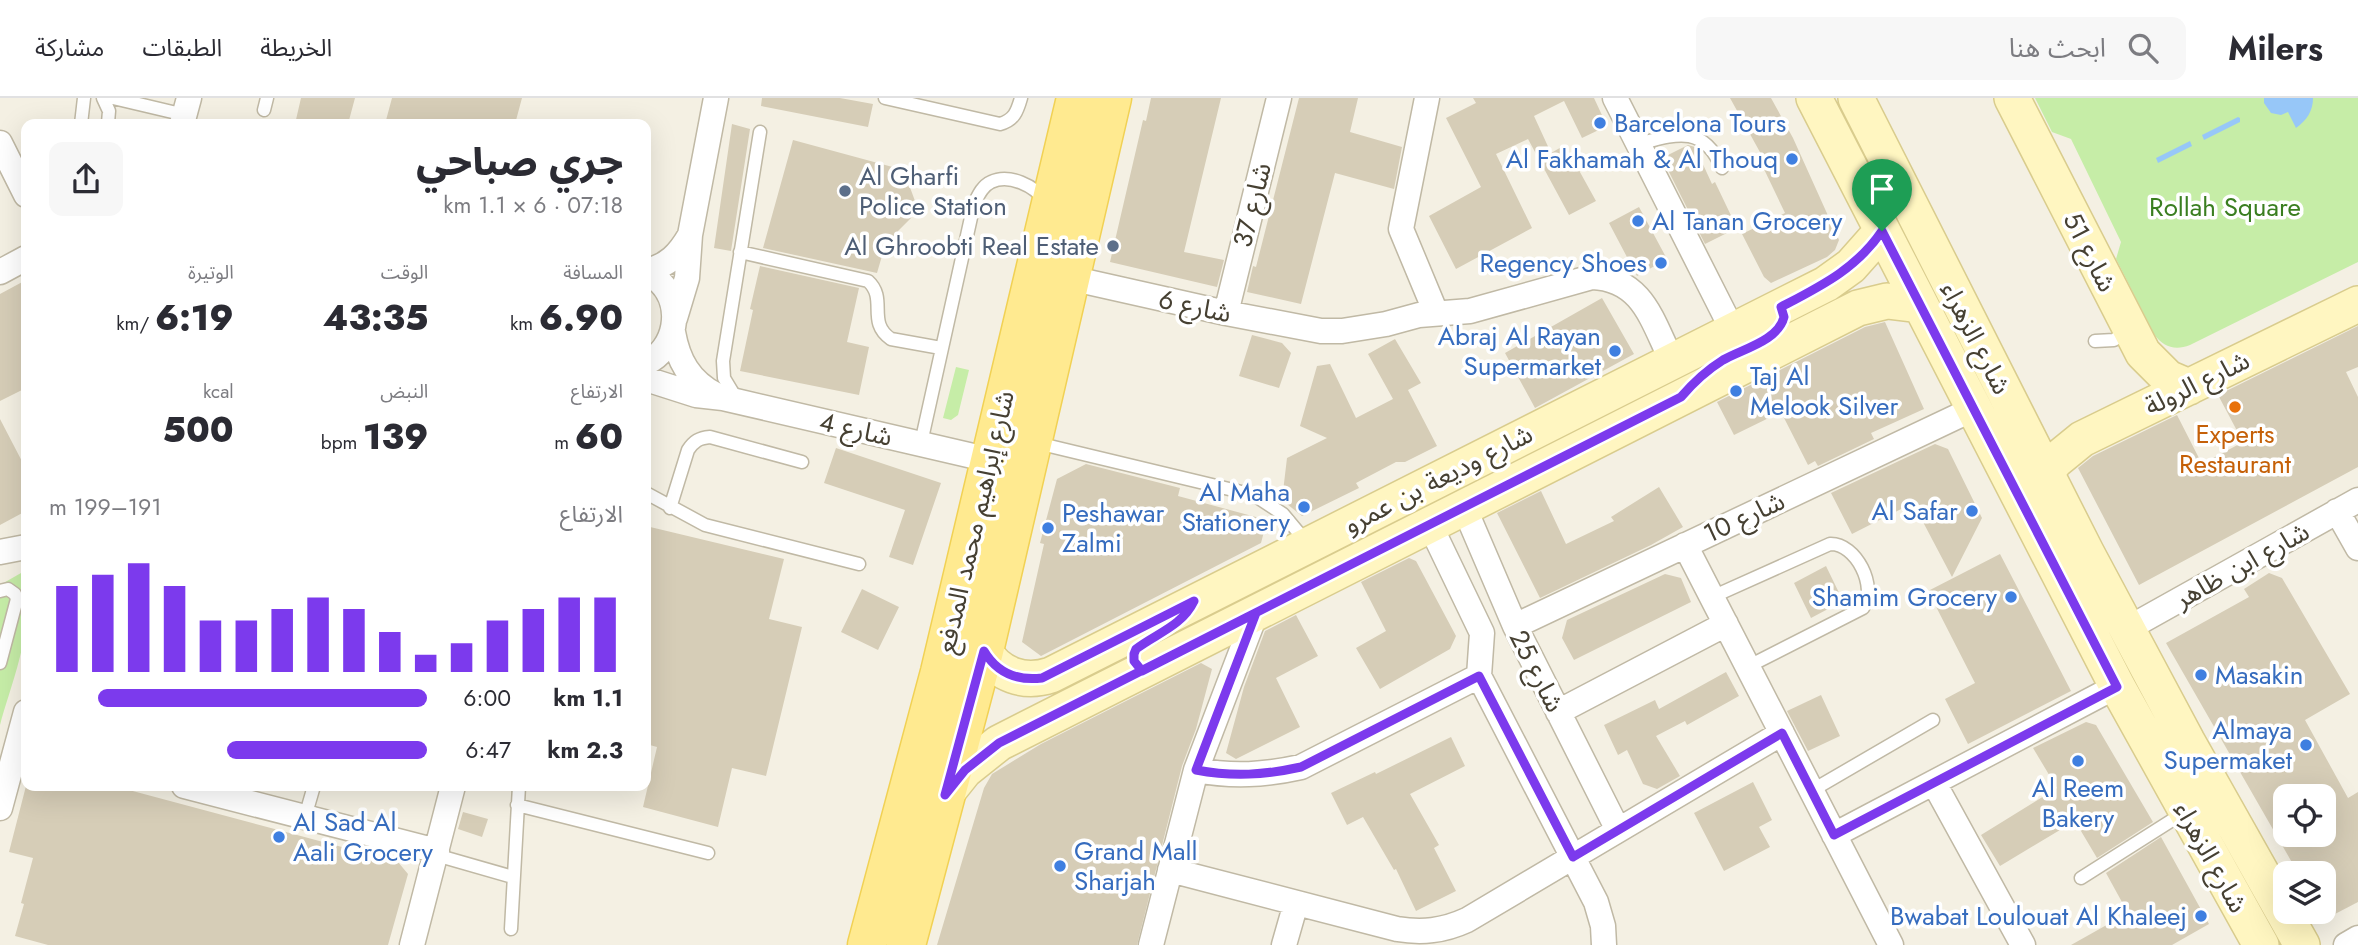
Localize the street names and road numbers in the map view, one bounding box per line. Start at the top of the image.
street label: شارع 37 [1223,159,1281,251]
street label: شارع 51 [2054,206,2126,298]
street label: شارع الزهراء [1931,275,2021,401]
street label: شارع 6 [1155,280,1235,332]
street label: شارع الرولة [2138,341,2256,425]
street label: شارع إبراهيم محمد المدفع [926,387,1025,657]
street label: شارع 4 [816,402,896,456]
street label: شارع وديعة بن عمرو [1337,415,1539,543]
street label: شارع 10 [1697,482,1791,552]
street label: شارع ابن ظاهر [2167,512,2316,618]
street label: شارع 25 [1500,623,1574,719]
street label: شارع الزهراء [2165,794,2257,920]

